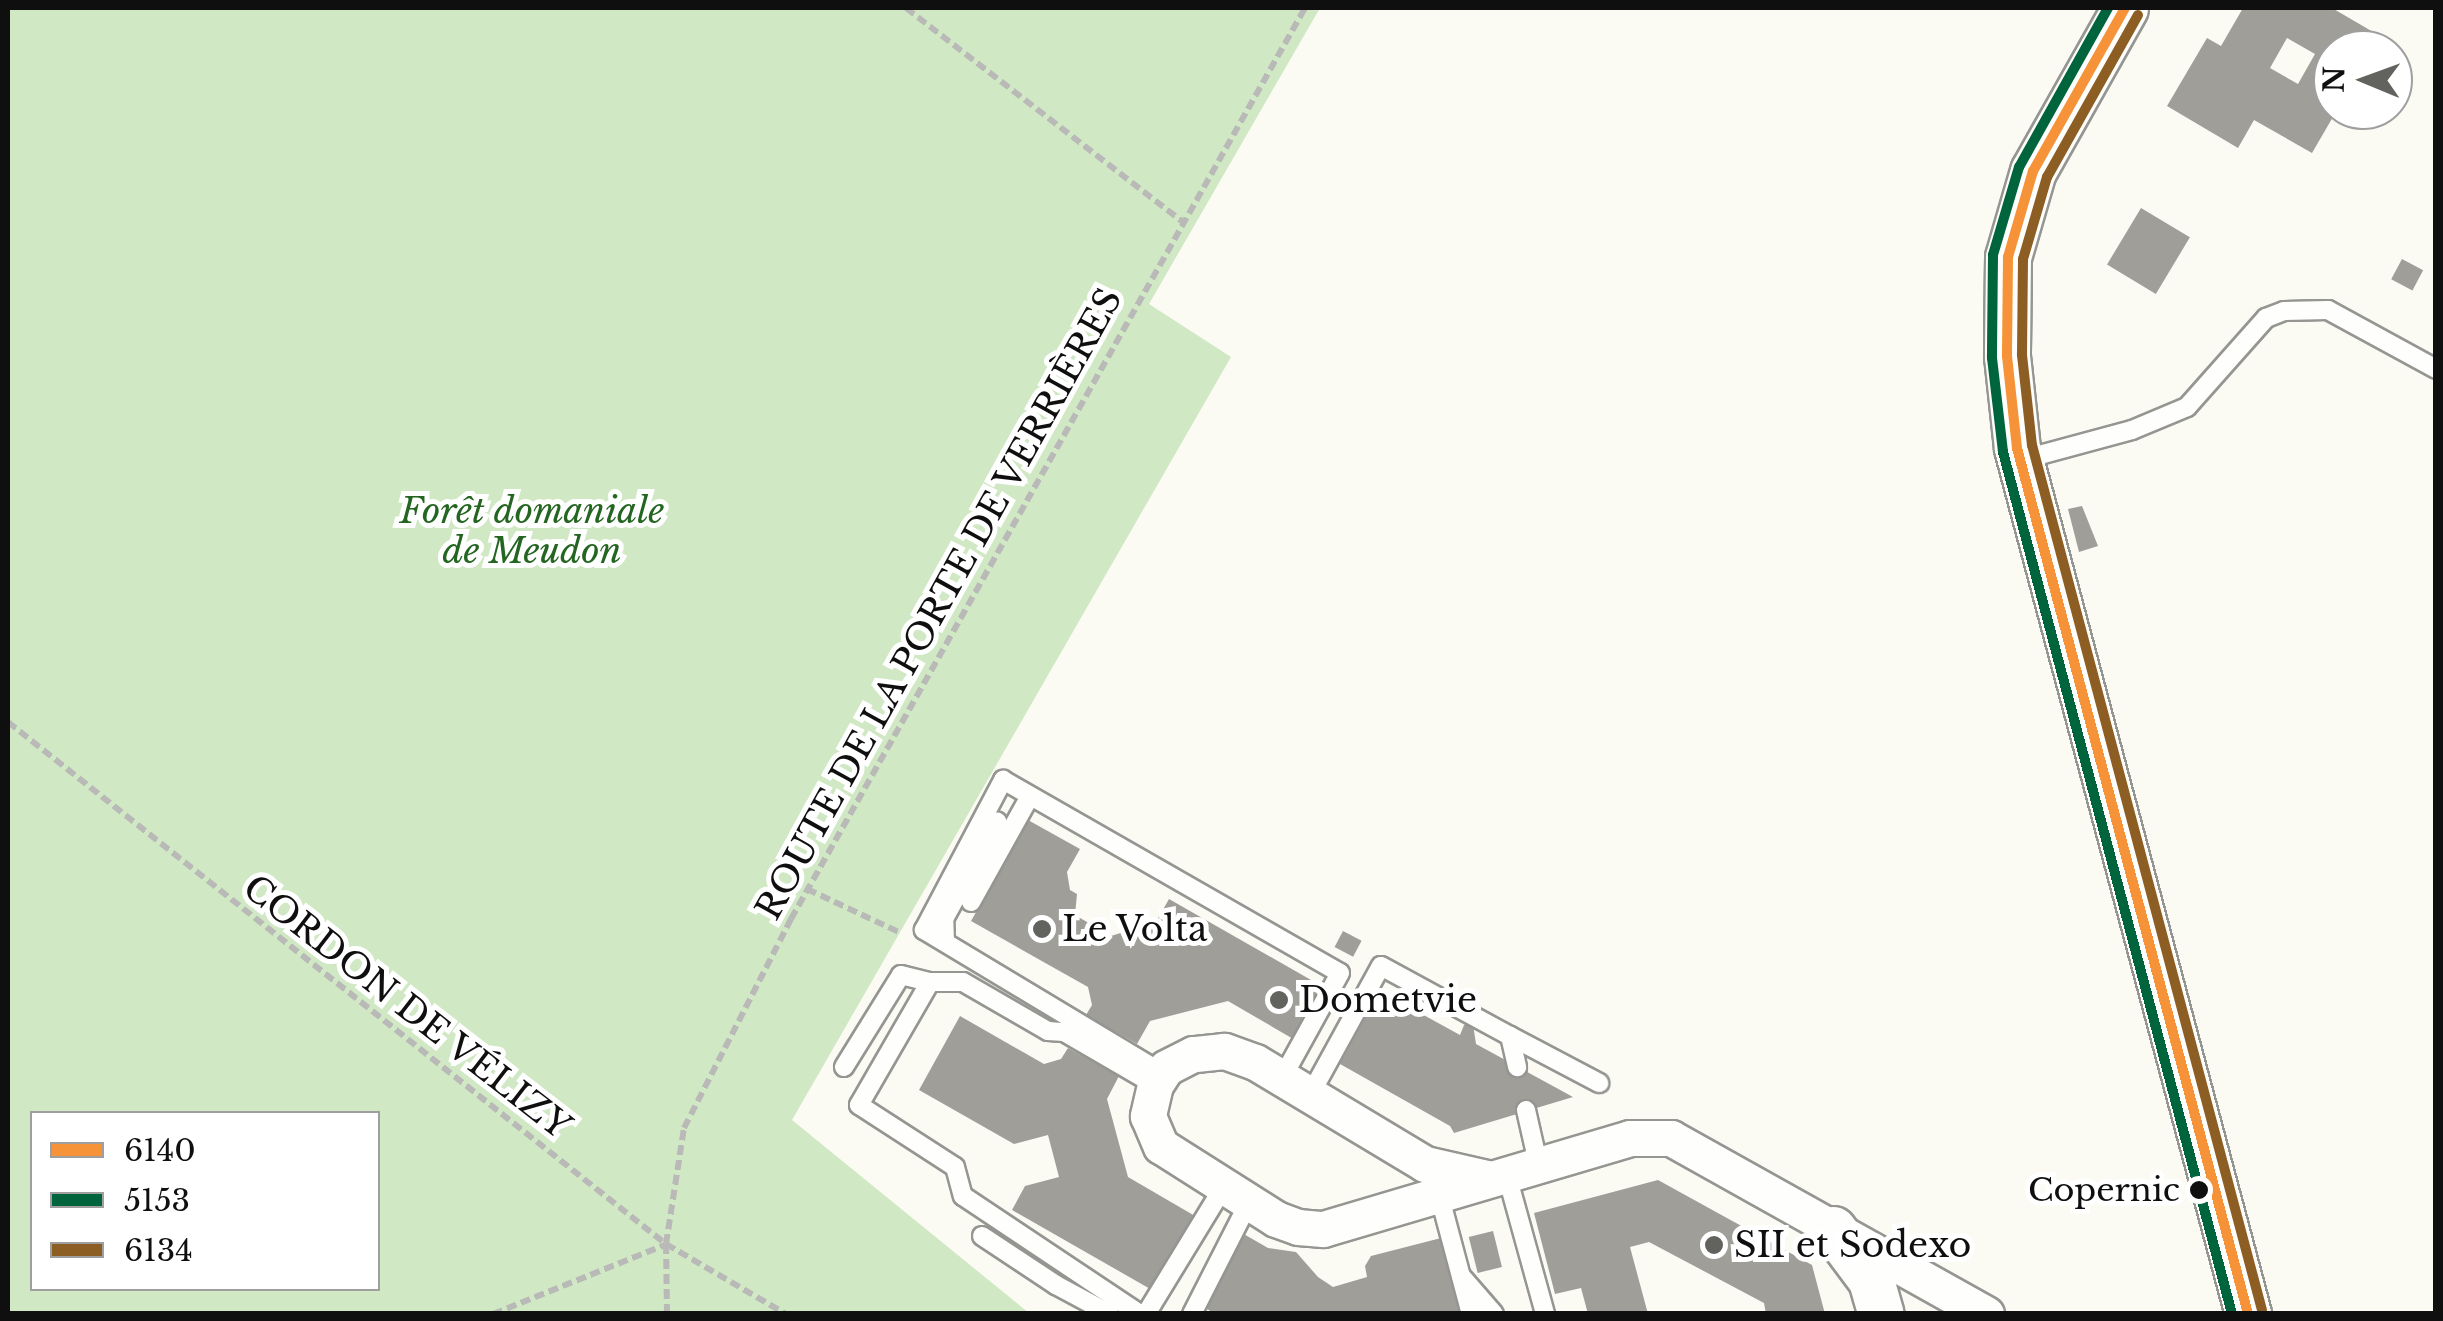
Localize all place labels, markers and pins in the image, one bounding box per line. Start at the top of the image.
place label: Le Volta [1062,908,1209,950]
marker: Le Volta [1031,918,1053,940]
place label: Dometvie [1299,979,1477,1021]
marker: Dometvie [1268,989,1290,1011]
place label: Copernic [2028,1171,2180,1209]
marker: Copernic [2189,1180,2209,1200]
place label: SII et Sodexo [1734,1224,1971,1266]
marker: SII et Sodexo [1703,1234,1725,1256]

